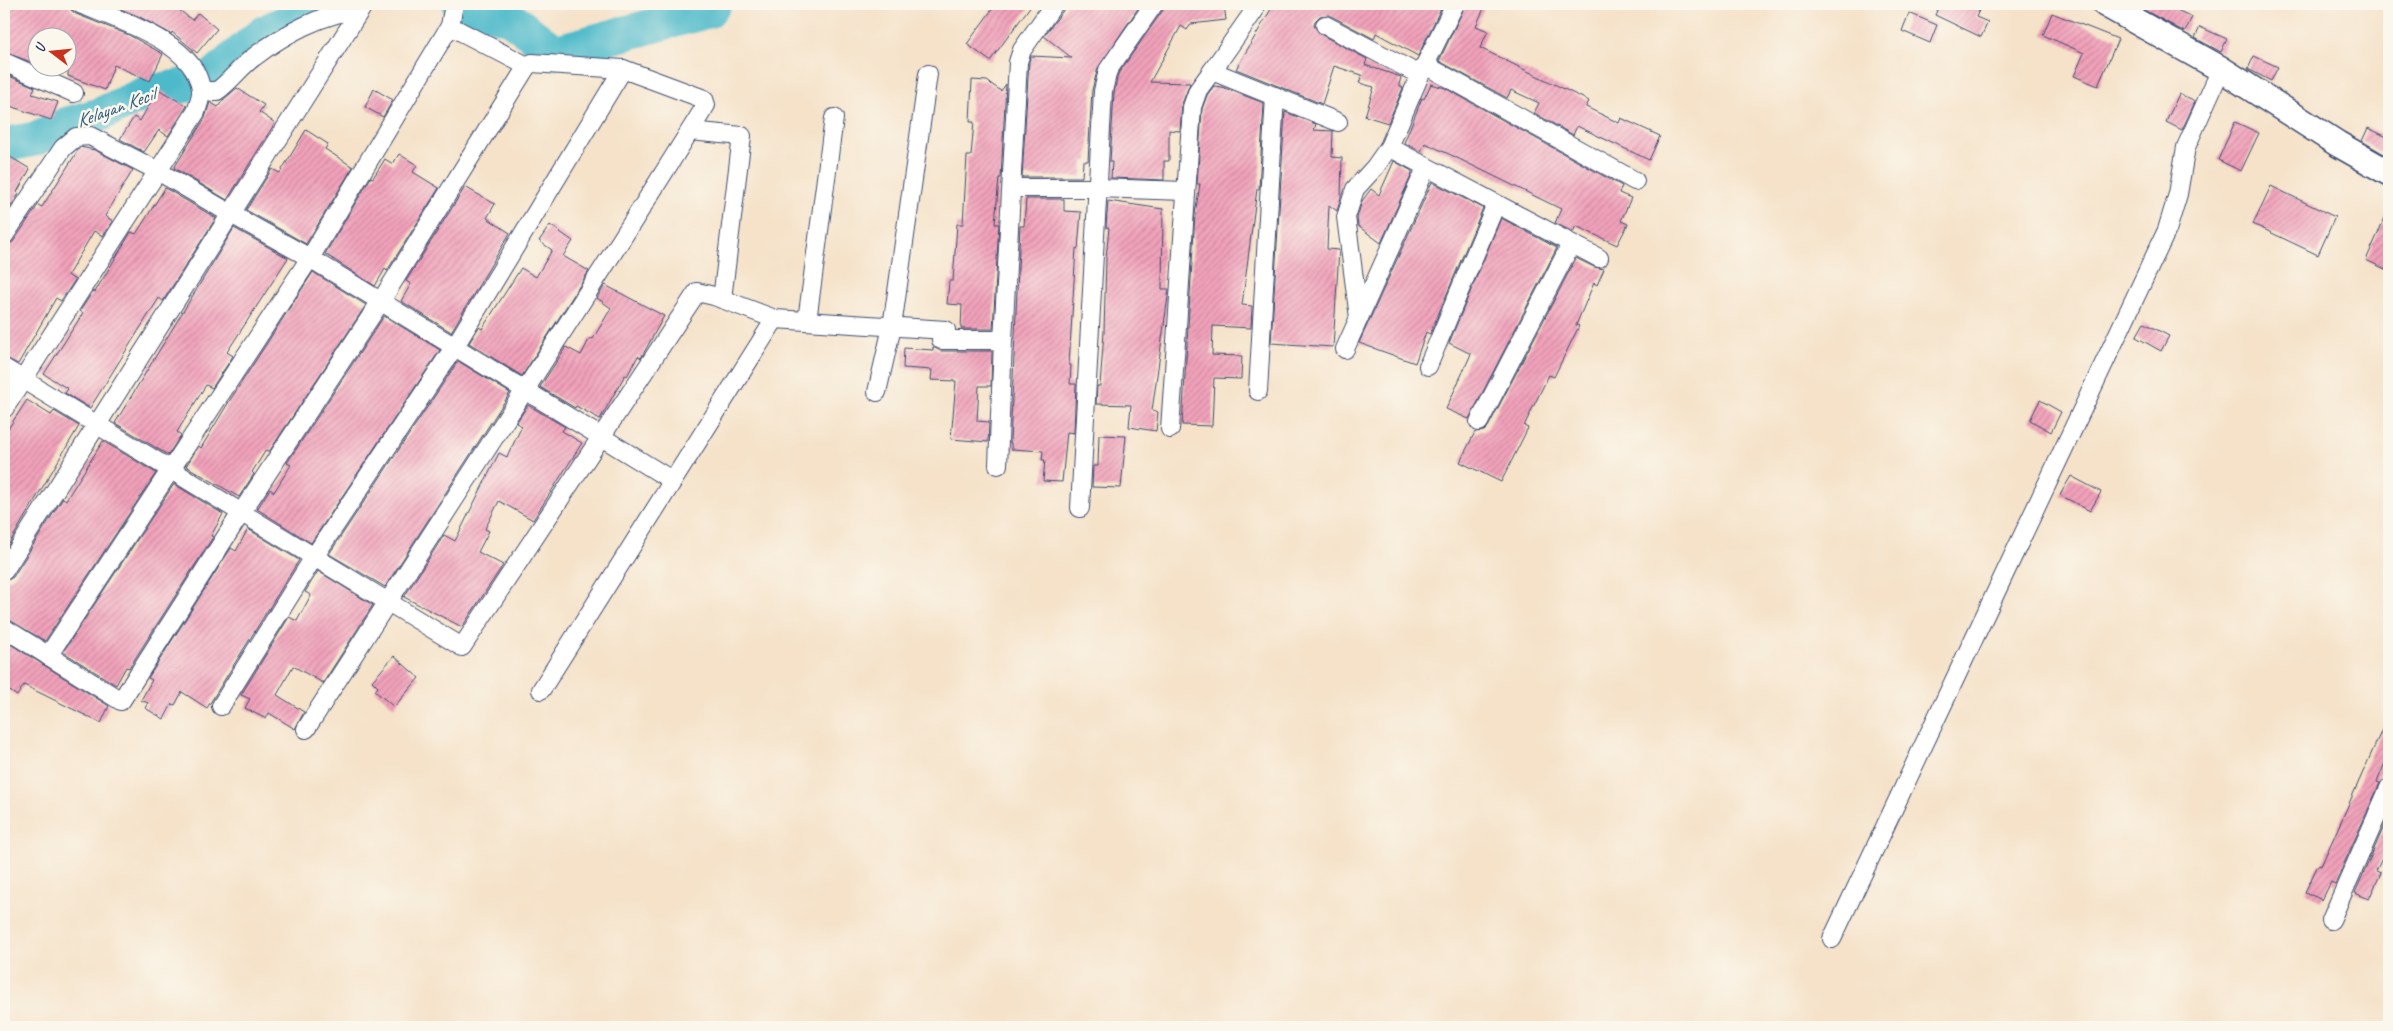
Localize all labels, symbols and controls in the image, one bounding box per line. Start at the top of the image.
north arrow [28,28,78,78]
text: U [31,40,50,54]
water label: Kelayan Kecil [73,80,164,133]

